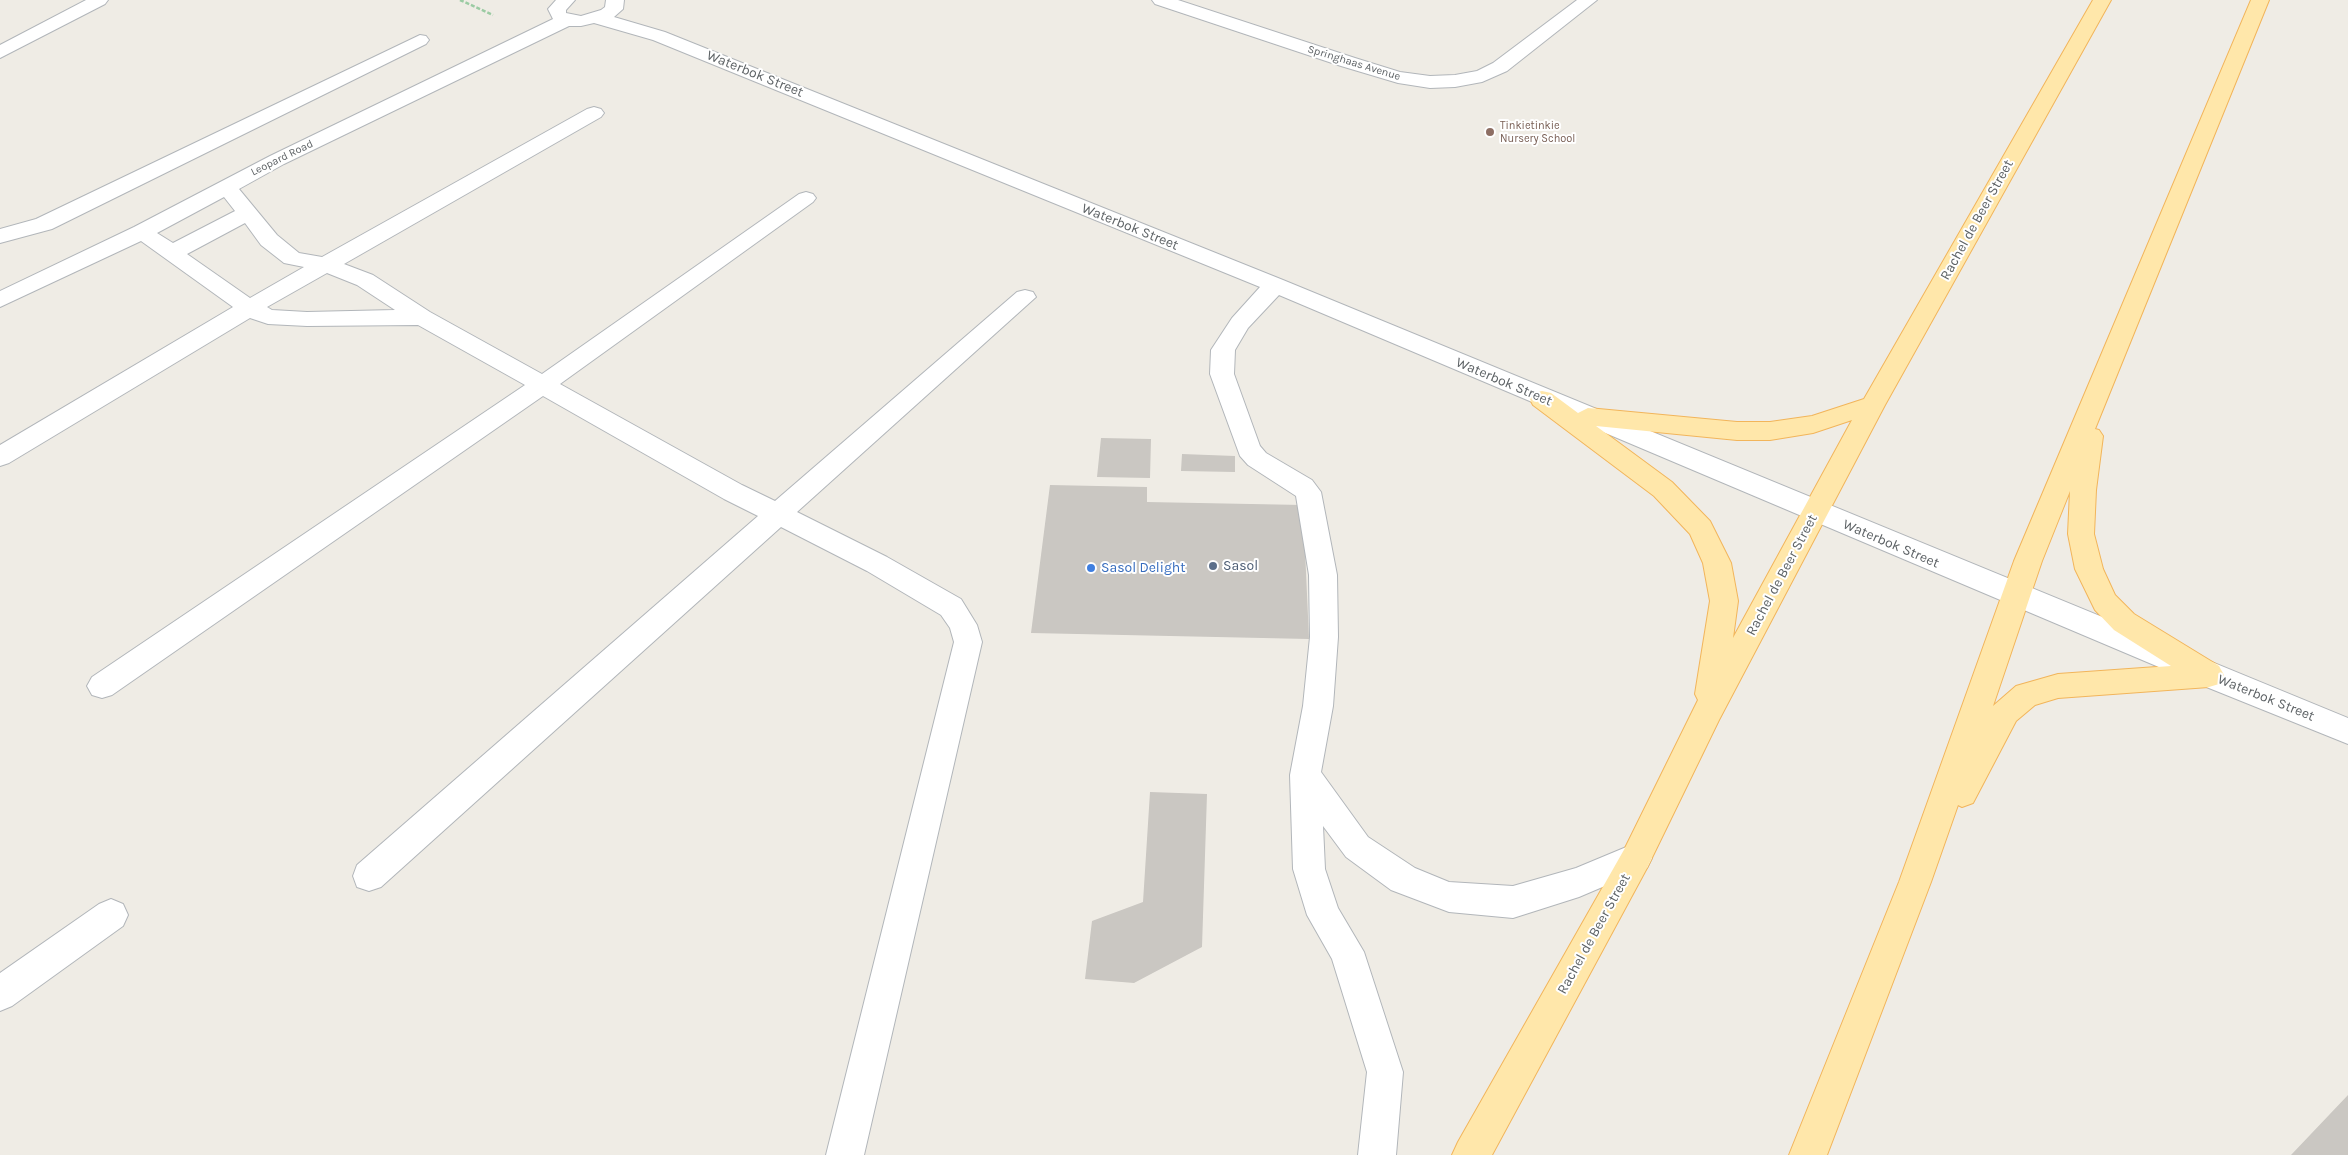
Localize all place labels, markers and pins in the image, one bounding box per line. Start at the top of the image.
place label: Tinkietinkie Nursery School [1500,119,1575,145]
marker: Tinkietinkie Nursery School [1484,126,1496,138]
place label: Sasol [1223,558,1258,574]
place label: Sasol Delight [1101,560,1186,576]
marker: Sasol [1207,560,1219,572]
marker: Sasol Delight [1085,562,1097,574]

